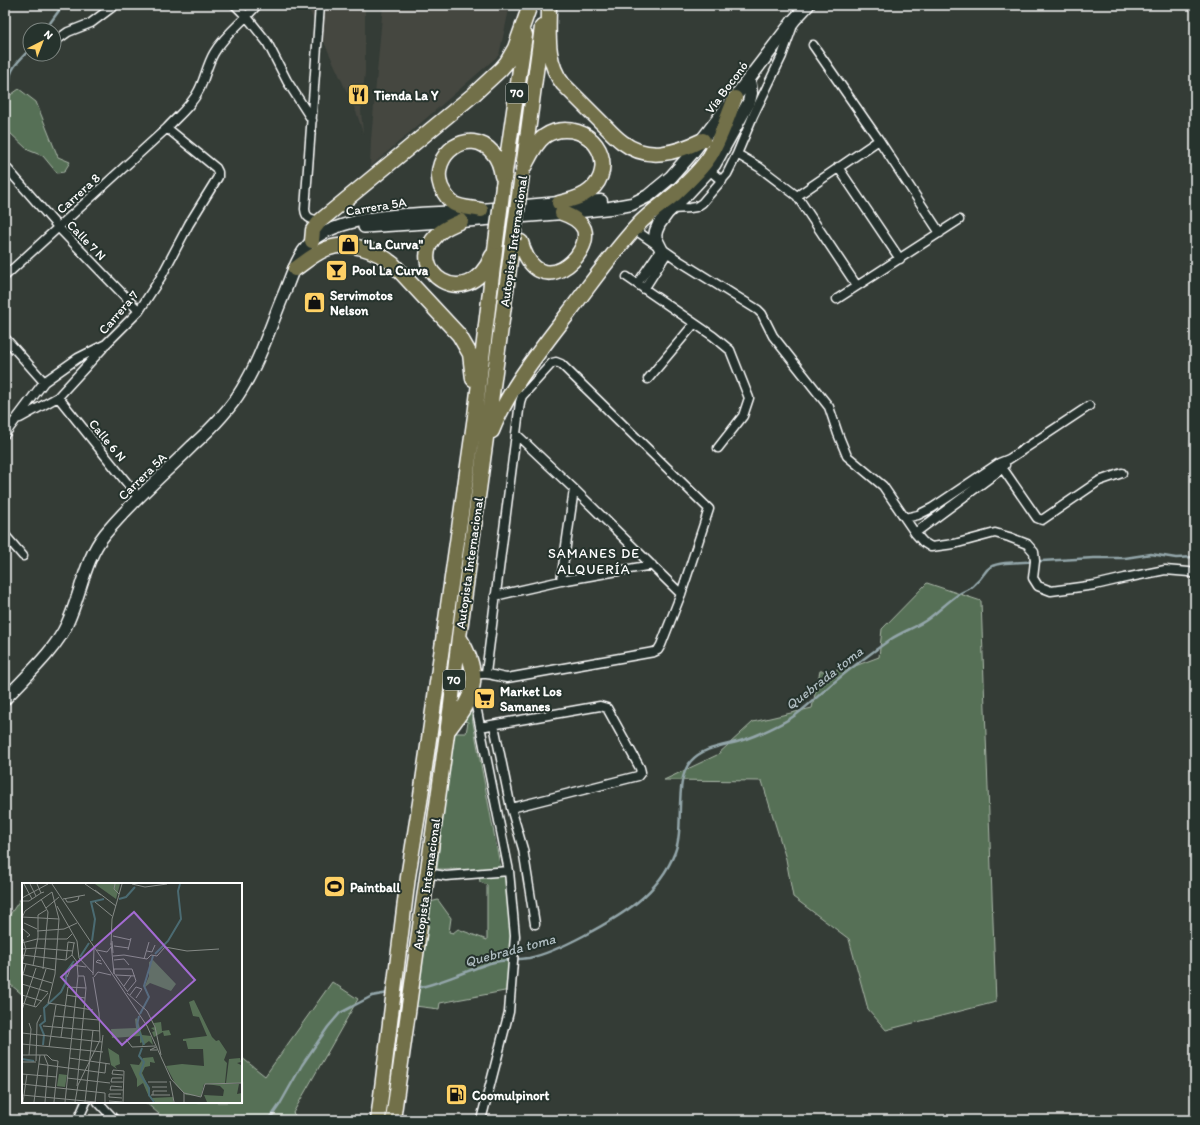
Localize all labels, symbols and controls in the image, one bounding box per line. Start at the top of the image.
north arrow [22,22,62,62]
text: N [41,28,55,42]
street label: Vía Boconó [702,58,751,116]
restaurant icon: Tienda La Y [346,82,372,108]
road number: 70 [506,83,528,103]
place label: Tienda La Y [373,88,439,103]
street label: Carrera 8 [54,170,103,217]
street label: Autopista Internacional [497,174,530,308]
street label: Carrera 5A [345,194,408,219]
street label: Calle 7 N [64,217,109,263]
shop icon: "La Curva" [335,231,361,257]
place label: "La Curva" [364,237,423,252]
bar icon: Pool La Curva [323,257,349,283]
place label: Pool La Curva [352,263,429,278]
street label: Carrera 7 [95,287,142,337]
place label: Servimotos Nelson [330,288,393,318]
shop icon: Servimotos Nelson [301,289,327,315]
street label: Calle 6 N [86,416,129,465]
street label: Carrera 5A [115,449,170,503]
street label: Autopista Internacional [453,496,486,630]
district label: SAMANES DE ALQUERÍA [548,545,640,578]
water label: Quebrada toma [782,643,867,714]
road number: 70 [443,670,465,690]
place label: Market Los Samanes [500,684,562,714]
supermarket icon: Market Los Samanes [471,685,497,711]
street label: Autopista Internacional [410,817,443,951]
sports icon: Paintball [321,874,347,900]
place label: Paintball [350,880,401,895]
inset map [22,883,242,1103]
water label: Quebrada toma [463,930,558,971]
fuel station icon: Coomulpinort [443,1082,469,1108]
place label: Coomulpinort [472,1088,550,1104]

